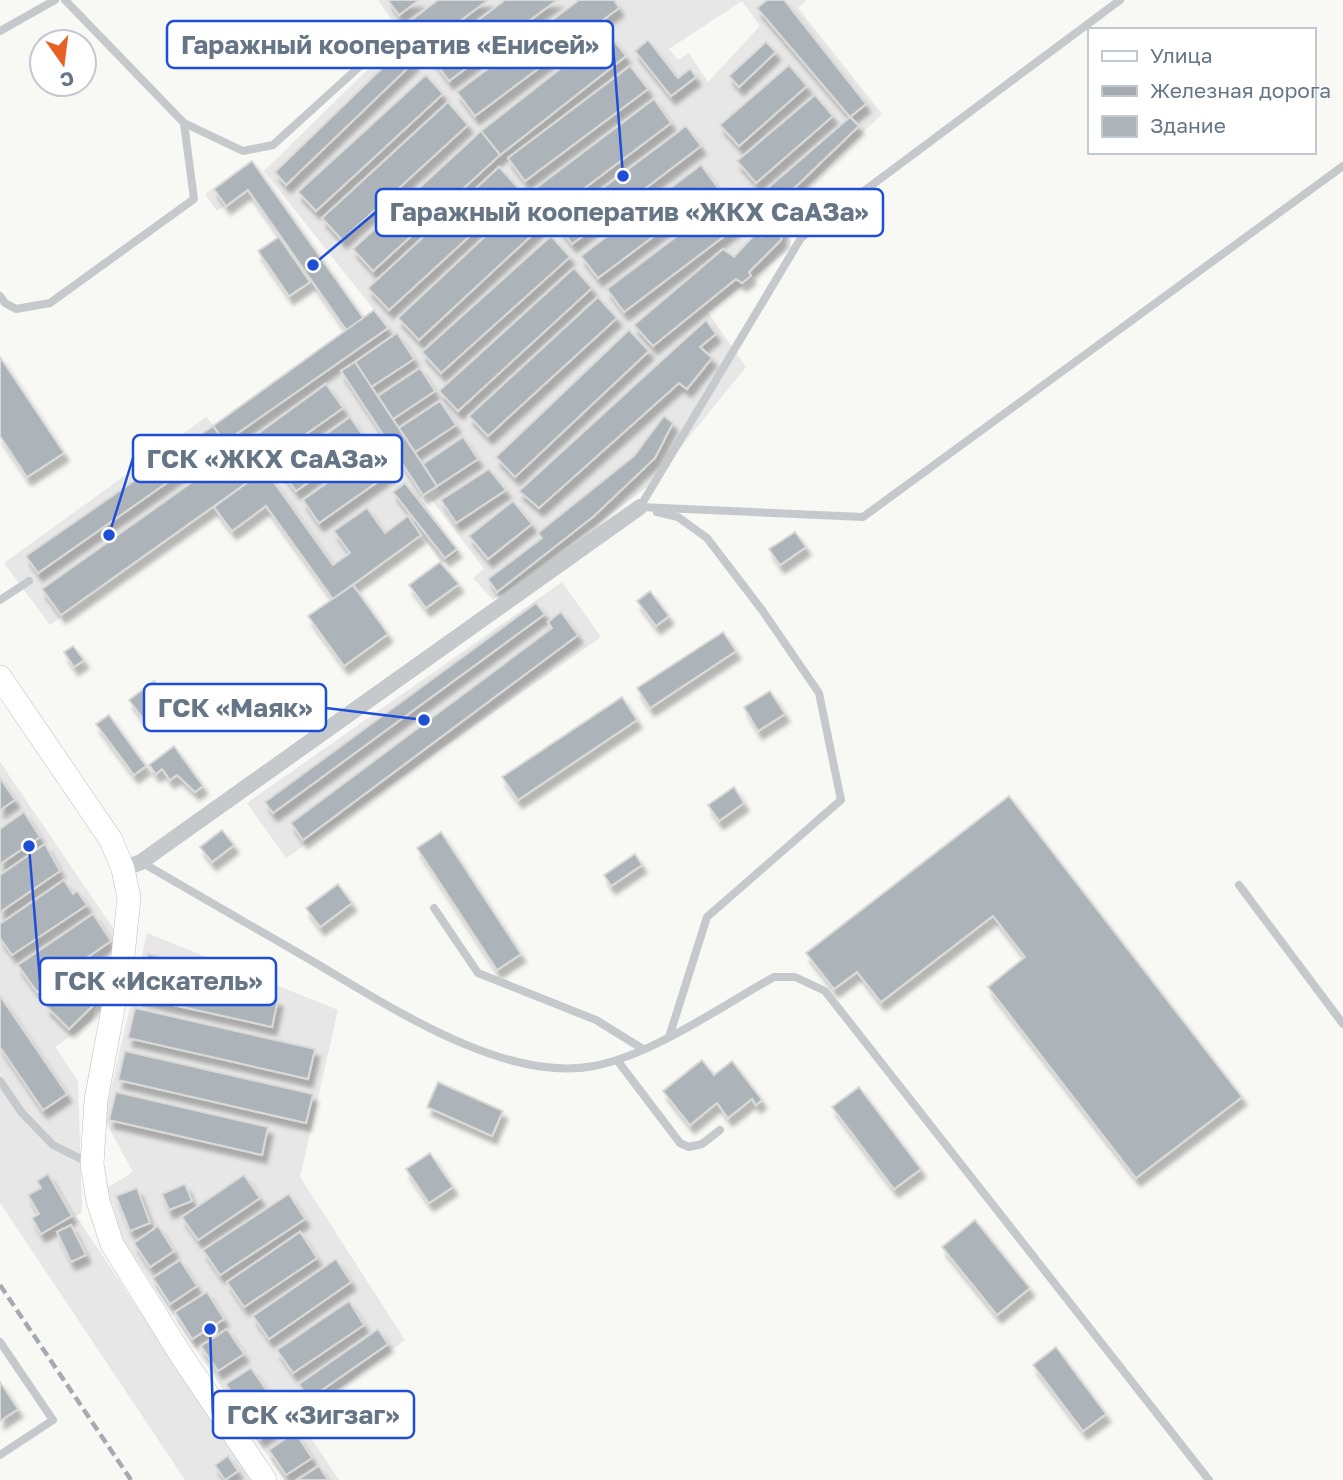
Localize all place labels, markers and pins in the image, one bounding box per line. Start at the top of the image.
callout: Гаражный кооператив «Енисей» [167,21,613,68]
callout: Гаражный кооператив «ЖКХ СаАЗа» [376,189,883,236]
callout: ГСК «ЖКХ СаАЗа» [133,435,402,482]
callout: ГСК «Маяк» [144,684,326,731]
callout: ГСК «Искатель» [40,958,276,1005]
callout: ГСК «Зигзаг» [213,1391,414,1438]

